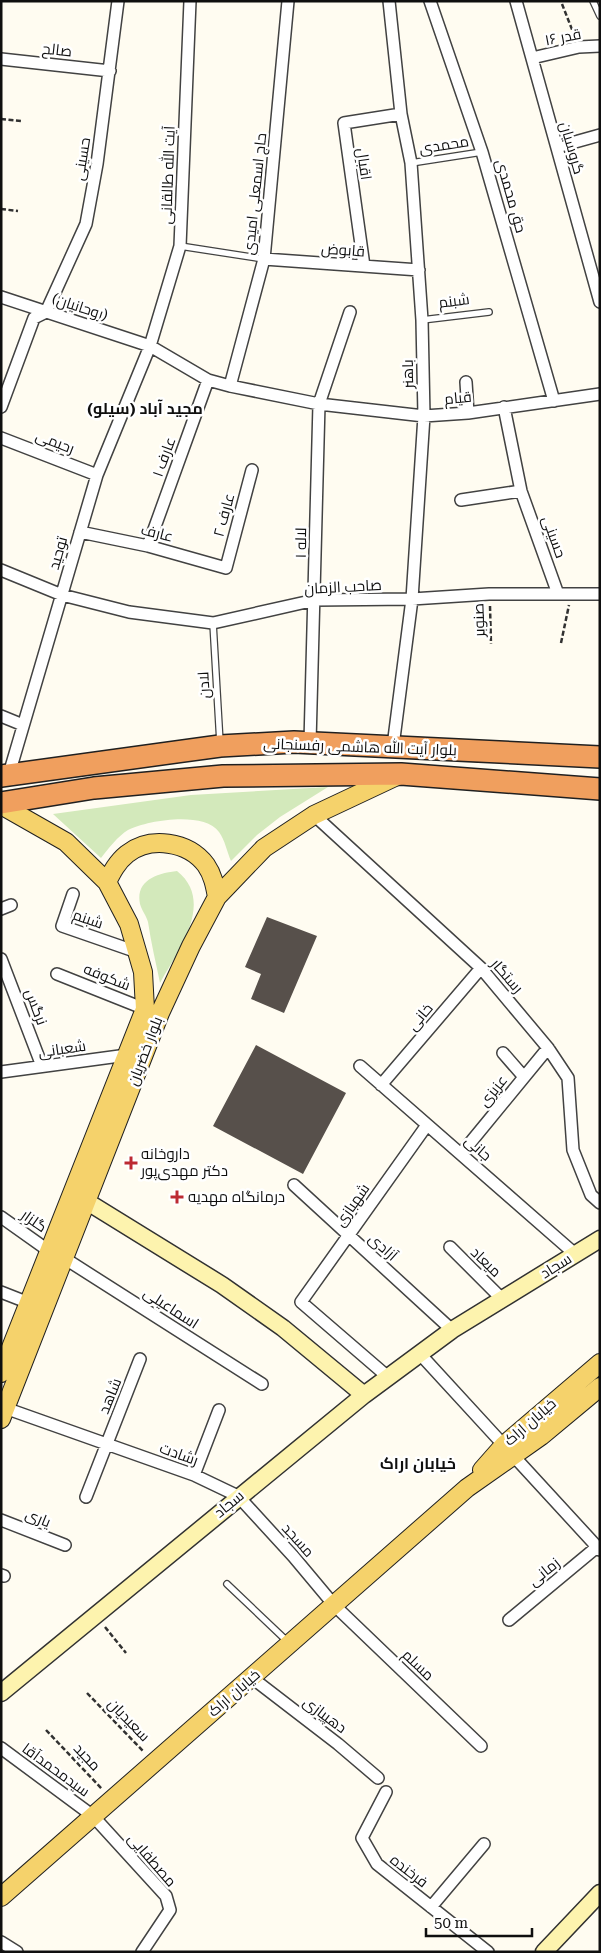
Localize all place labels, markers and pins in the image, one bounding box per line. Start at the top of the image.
place label: داروخانه دکتر مهدی‌پور [140,1145,228,1181]
marker: داروخانه دکتر مهدی‌پور [125,1157,137,1169]
place label: درمانگاه مهدیه [188,1188,285,1207]
marker: درمانگاه مهدیه [170,1190,184,1204]

